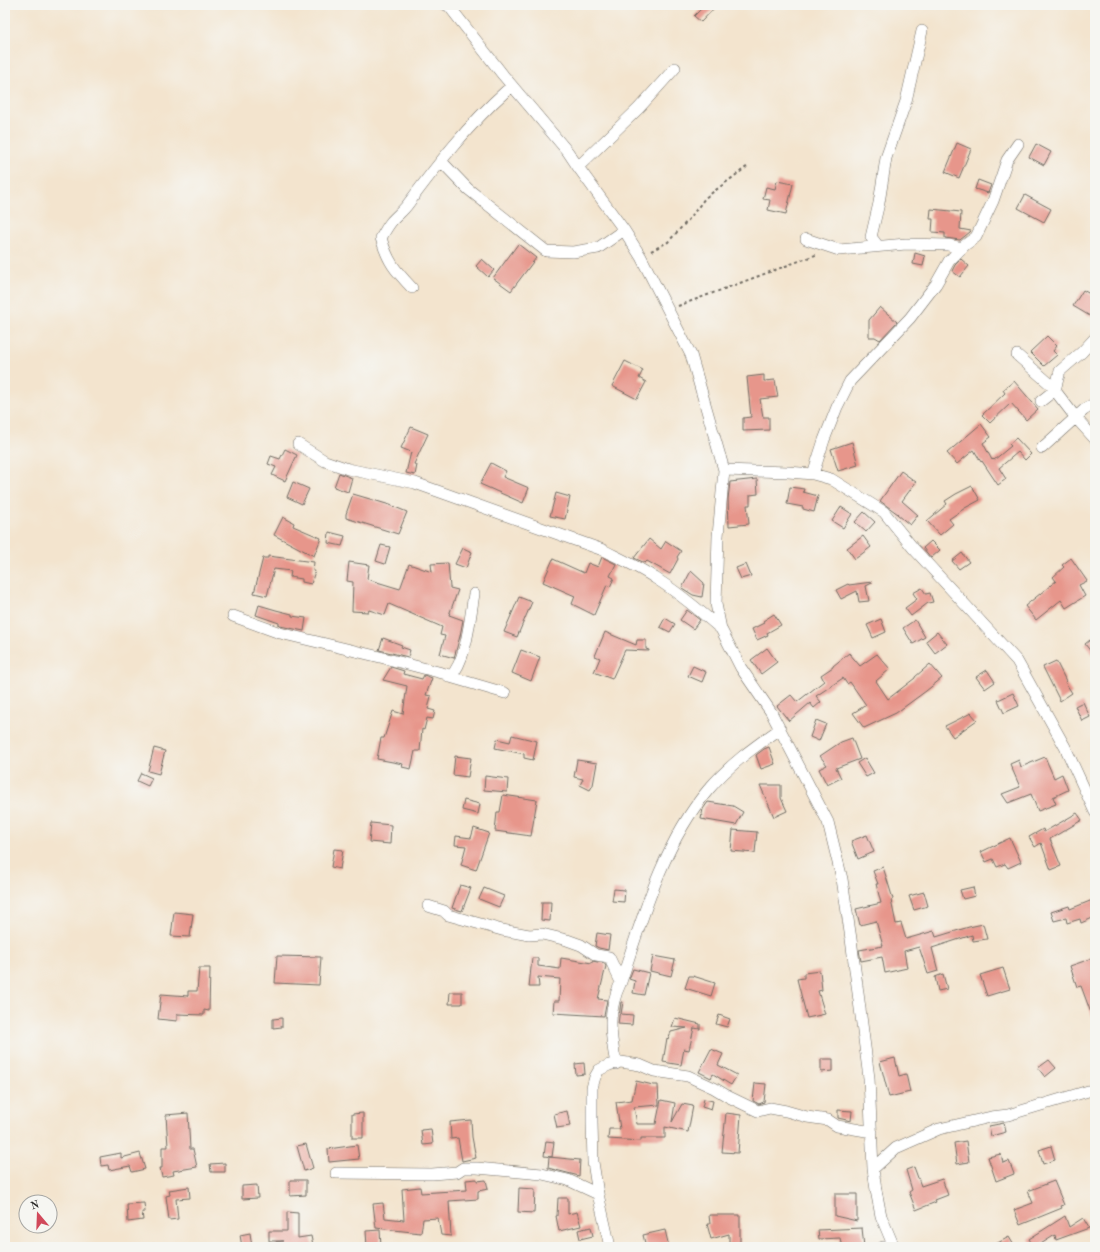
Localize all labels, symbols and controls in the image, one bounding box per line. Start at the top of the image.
north arrow [18,1194,58,1234]
text: N [29,1199,42,1213]

